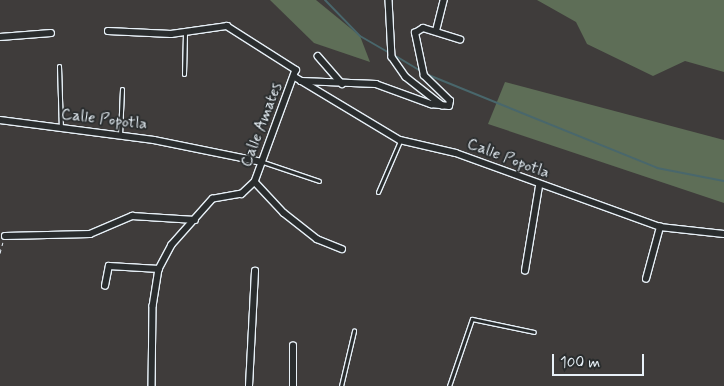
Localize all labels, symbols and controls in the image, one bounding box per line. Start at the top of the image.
street label: Calle Amates [237,80,287,170]
street label: Calle Popotla [60,105,148,135]
street label: Calle Popotla [464,135,552,183]
scale bar [554,344,646,376]
text: 100 m [560,353,600,373]

